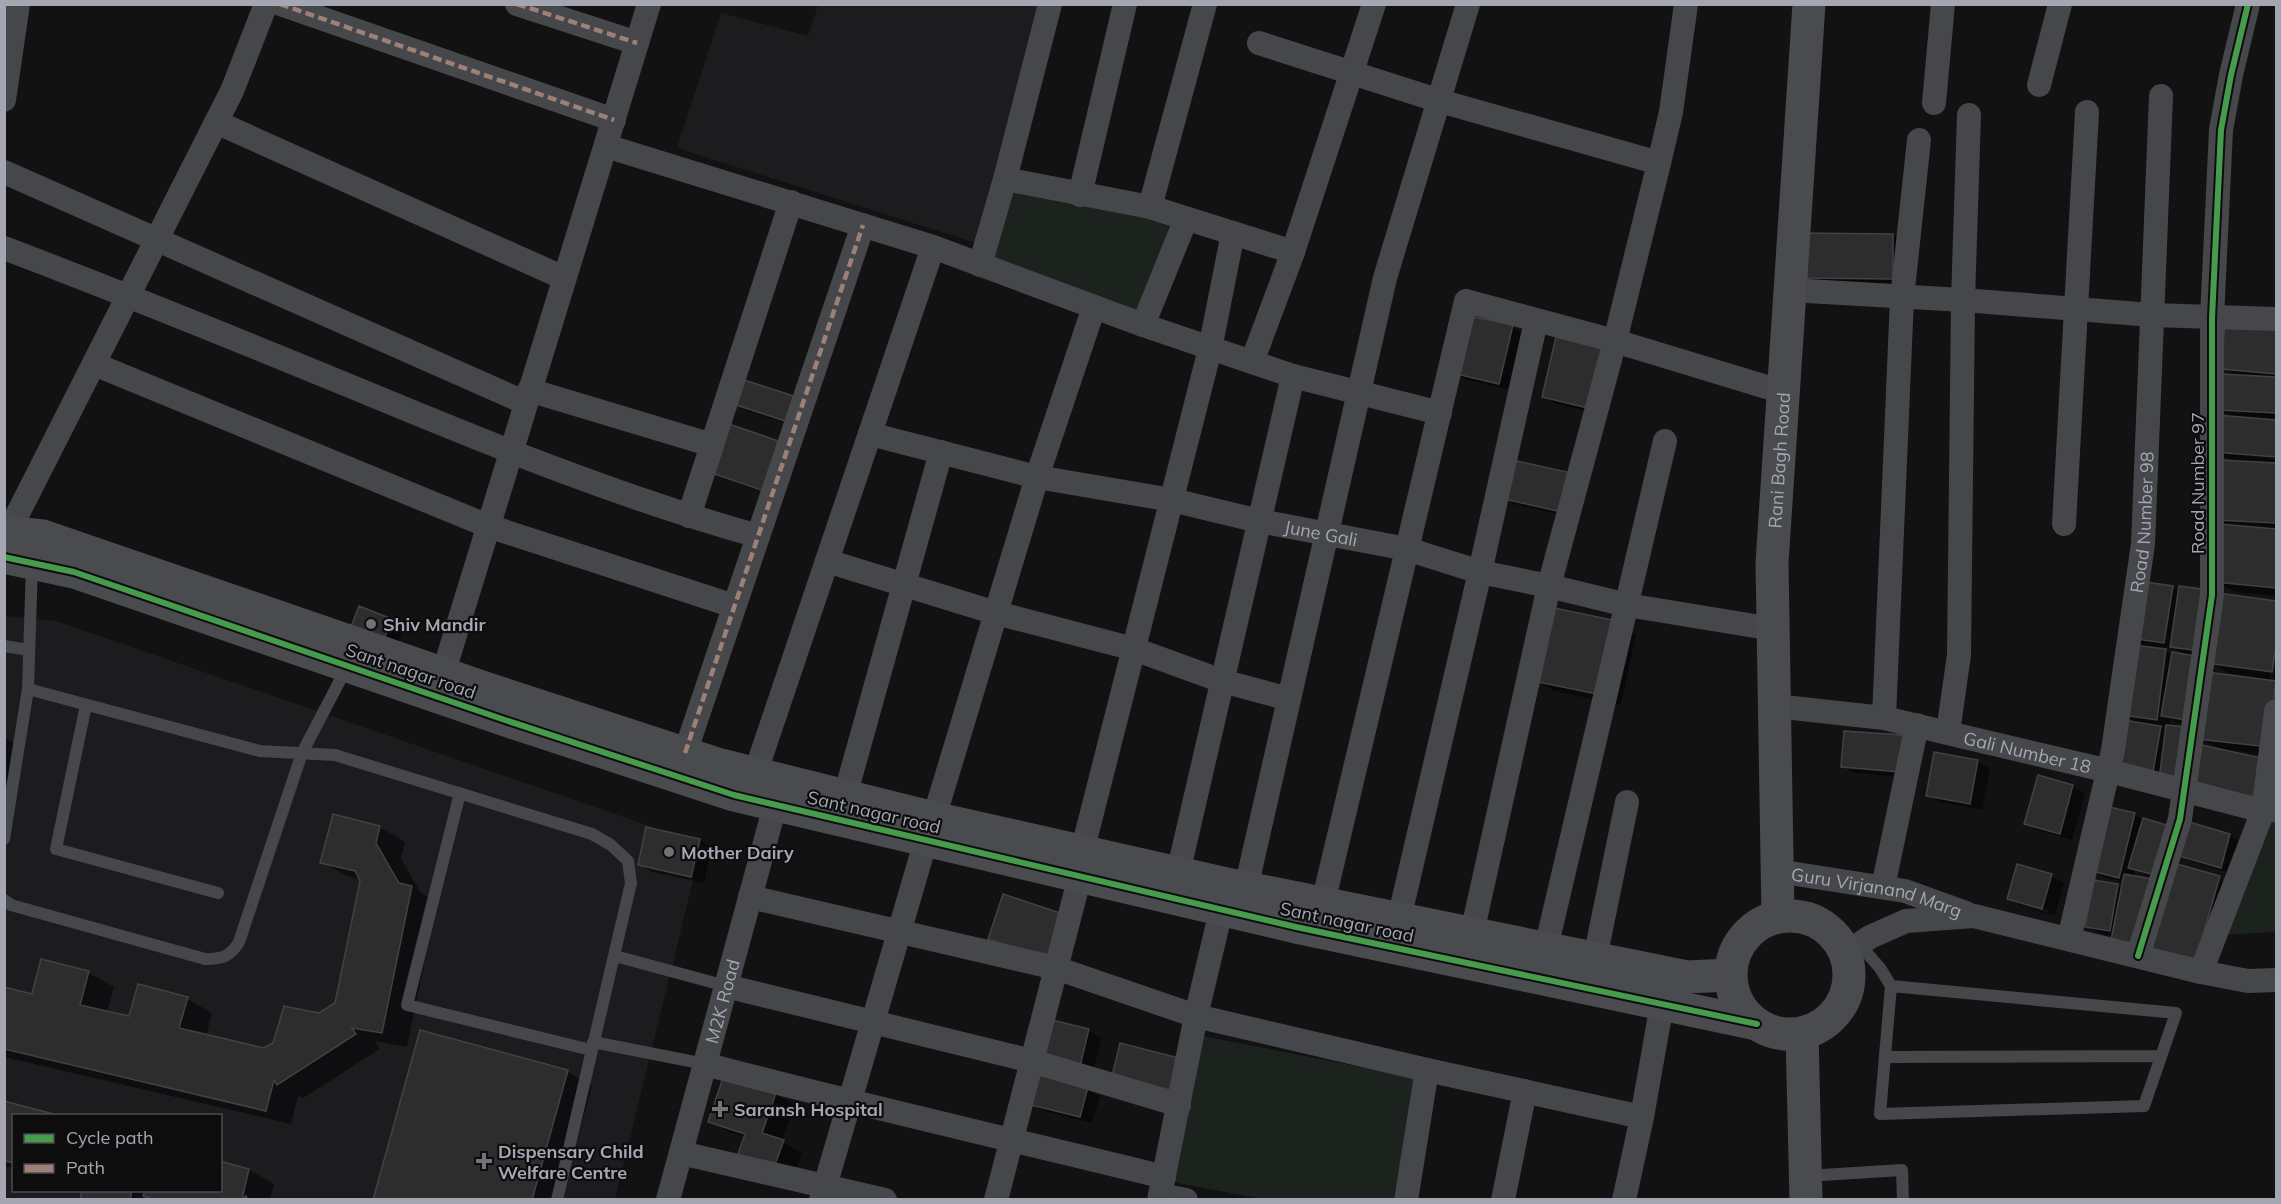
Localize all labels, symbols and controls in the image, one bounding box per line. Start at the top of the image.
street label: Rani Bagh Road [1763,392,1795,529]
street label: Road Number 97 [2186,412,2209,554]
street label: Road Number 98 [2125,451,2158,594]
street label: June Gali [1283,515,1359,551]
place label: Shiv Mandir [383,613,486,636]
marker: Shiv Mandir [364,617,378,631]
street label: Sant nagar road [343,638,479,704]
street label: Gali Number 18 [1961,726,2094,778]
street label: Sant nagar road [805,785,943,839]
place label: Mother Dairy [681,841,794,864]
marker: Mother Dairy [662,845,676,859]
street label: Guru Virjanand Marg [1790,862,1965,922]
street label: Sant nagar road [1278,897,1416,947]
street label: M2K Road [700,956,744,1046]
place label: Saransh Hospital [734,1098,883,1121]
marker: Saransh Hospital [711,1100,729,1118]
legend [12,1114,222,1192]
text: Cycle path [66,1126,153,1149]
place label: Dispensary Child Welfare Centre [498,1140,644,1184]
marker: Dispensary Child Welfare Centre [475,1152,493,1170]
text: Path [66,1156,105,1179]

